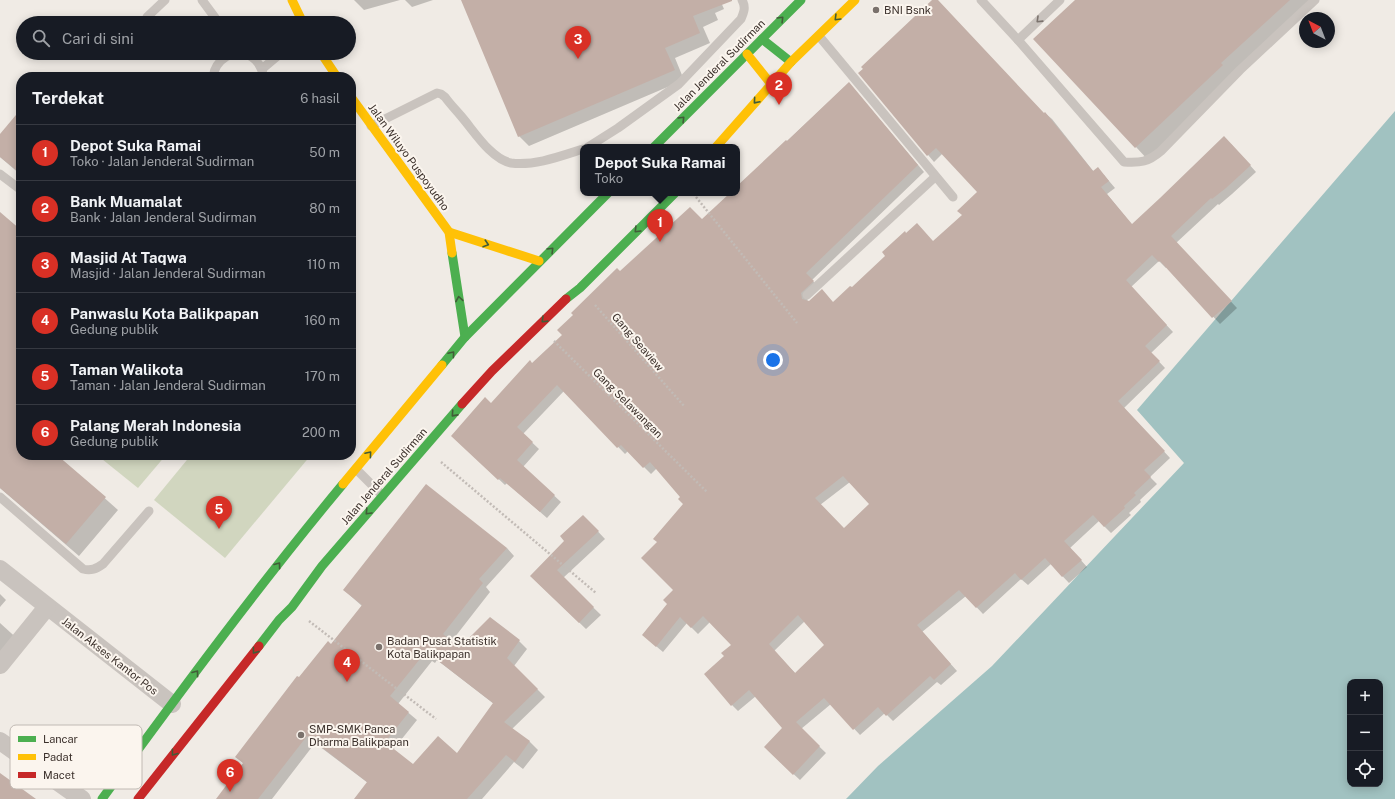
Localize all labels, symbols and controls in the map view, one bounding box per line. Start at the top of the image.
place label: BNI Bsnk [884,4,931,16]
marker: BNI Bsnk [871,5,881,15]
north arrow [1299,12,1335,48]
one-way arrow [834,13,842,21]
one-way arrow [1036,15,1044,23]
search box [16,16,356,60]
street label: Jalan Jenderal Sudirman [671,17,767,113]
one-way arrow [776,17,784,24]
pin: 3 [565,26,591,59]
icon: search [30,27,52,49]
text: Cari di sini [62,30,134,47]
pin: 2 [766,72,792,105]
text: Terdekat [32,88,104,108]
text: 6 hasil [300,91,340,106]
one-way arrow [753,97,760,104]
street label: Jalan Wiluyo Puspoyudho [366,101,452,213]
one-way arrow [677,117,685,124]
text: Depot Suka Ramai [70,137,201,154]
popup [580,144,740,196]
text: 1 [42,145,48,160]
text: 50 m [309,145,340,160]
text: Toko · Jalan Jenderal Sudirman [70,154,254,169]
text: Depot Suka Ramai [595,154,725,171]
text: Toko [595,171,623,186]
text: Bank Muamalat [70,193,182,210]
text: 2 [41,201,49,216]
text: 80 m [309,201,340,216]
pin: 1 [647,209,673,242]
text: Bank · Jalan Jenderal Sudirman [70,210,256,225]
one-way arrow [634,226,642,233]
one-way arrow [482,239,489,248]
one-way arrow [546,247,554,255]
text: Masjid At Taqwa [70,249,187,266]
text: 3 [41,257,49,272]
text: 110 m [307,257,340,272]
text: Masjid · Jalan Jenderal Sudirman [70,266,265,281]
one-way arrow [455,296,464,302]
text: Panwaslu Kota Balikpapan [70,305,259,322]
street label: Gang Seaview [610,311,667,374]
text: 4 [41,313,49,328]
text: 160 m [304,313,340,328]
one-way arrow [541,315,548,322]
text: Gedung publik [70,322,159,337]
your location [763,350,783,370]
one-way arrow [447,351,454,358]
text: Taman Walikota [70,361,183,378]
street label: Gang Selawangan [591,366,665,440]
text: 5 [41,369,49,384]
text: 170 m [305,369,340,384]
text: Taman · Jalan Jenderal Sudirman [70,378,266,393]
one-way arrow [451,409,458,417]
text: Palang Merah Indonesia [70,417,241,434]
text: 6 [41,425,49,440]
text: 200 m [302,425,340,440]
street label: Jalan Jenderal Sudirman [339,425,429,527]
text: Gedung publik [70,434,159,449]
one-way arrow [364,451,371,458]
pin: 5 [206,496,232,529]
one-way arrow [366,507,373,515]
one-way arrow [273,563,280,570]
street label: Jalan Akses Kantor Pos [60,615,161,697]
place label: Badan Pusat Statistik Kota Balikpapan [387,635,497,660]
marker: Badan Pusat Statistik Kota Balikpapan [374,642,384,652]
one-way arrow [253,646,260,653]
pin: 4 [334,649,360,682]
one-way arrow [191,671,198,678]
map controls [1347,679,1383,787]
button: + [1347,679,1383,715]
button: − [1347,715,1383,751]
place label: SMP-SMK Panca Dharma Balikpapan [309,723,409,748]
legend [10,725,142,789]
marker: SMP-SMK Panca Dharma Balikpapan [296,730,306,740]
text: Lancar [43,733,78,745]
one-way arrow [172,748,179,755]
text: Padat [43,751,73,763]
button: locate [1347,751,1383,787]
pin: 6 [217,759,243,792]
text: Macet [43,769,75,781]

